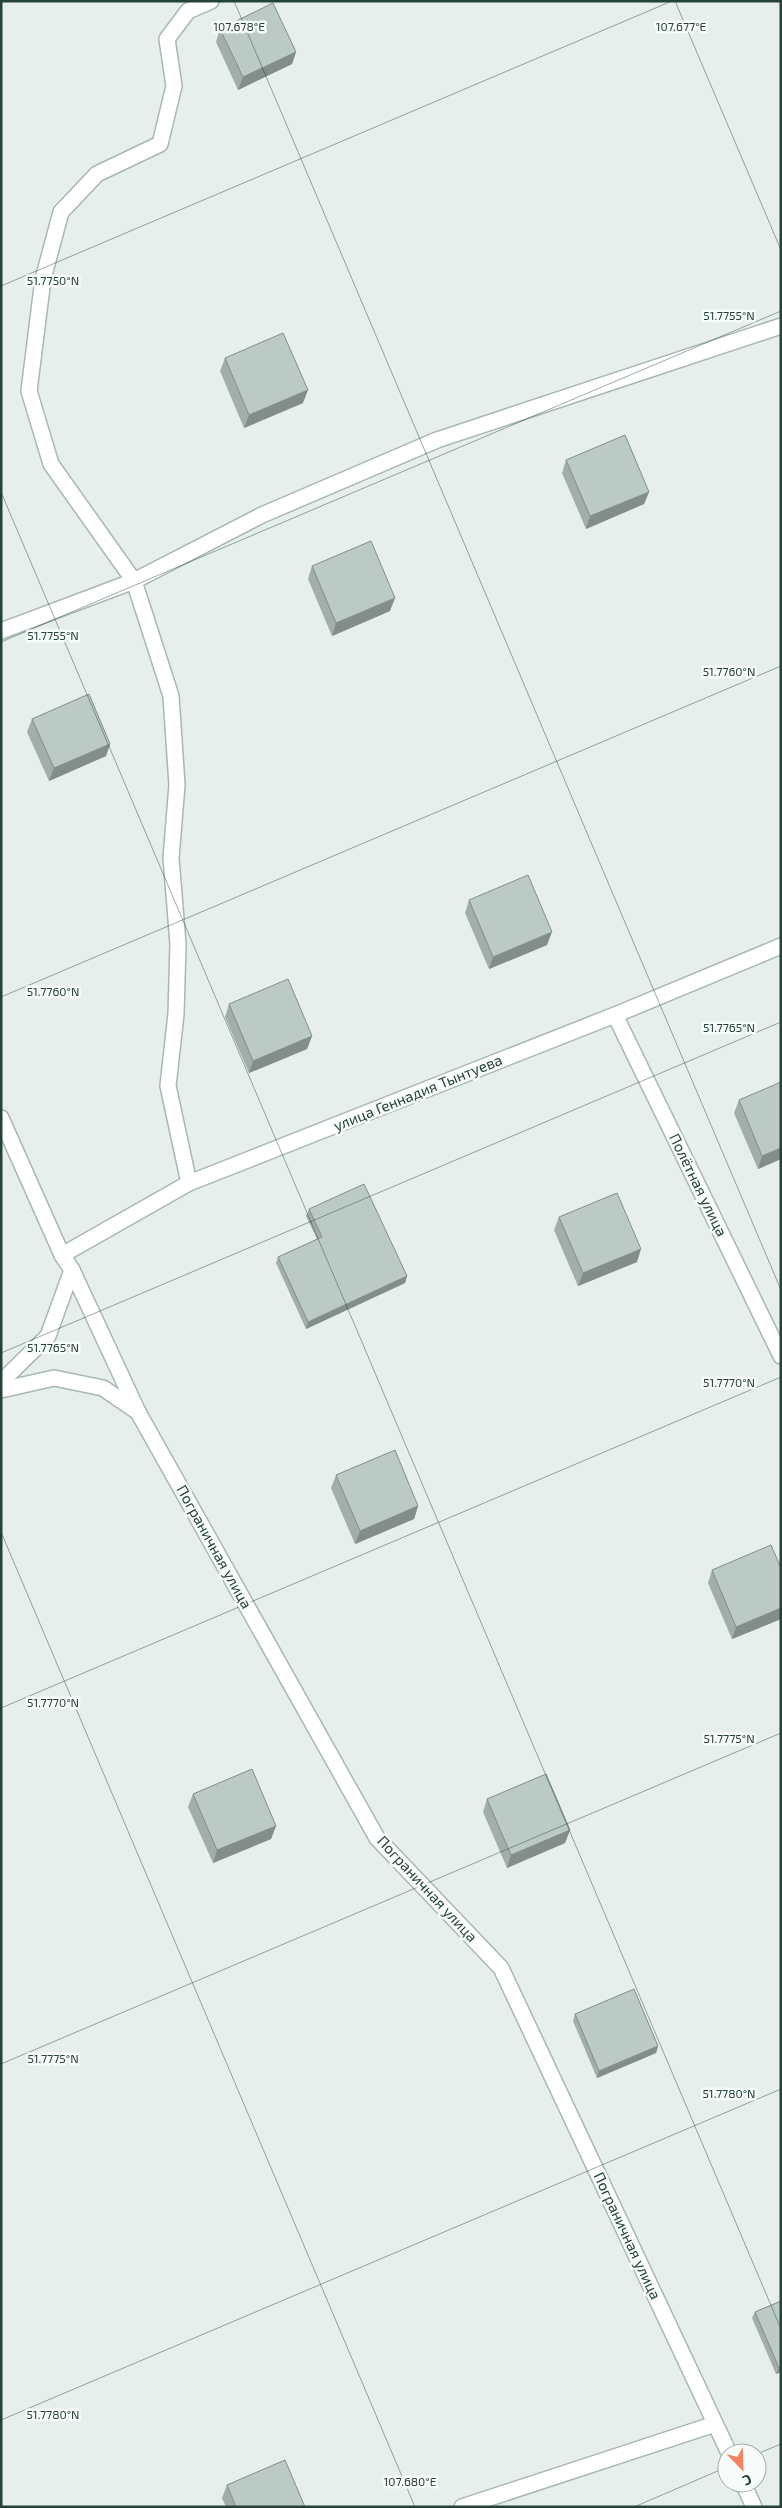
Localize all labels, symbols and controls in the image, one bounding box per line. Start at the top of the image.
text: 107.678°E [213,19,265,33]
text: 107.677°E [656,19,707,33]
text: 51.7750°N [27,273,79,287]
text: 51.7755°N [703,308,755,322]
text: 51.7755°N [27,628,79,642]
text: 51.7760°N [703,664,755,678]
text: 51.7760°N [27,984,79,998]
text: 51.7765°N [703,1020,755,1034]
street label: улица Геннадия Тынтуева [331,1050,505,1135]
street label: Полётная улица [665,1130,732,1239]
text: 51.7765°N [27,1340,79,1354]
text: 51.7770°N [703,1375,755,1389]
street label: Пограничная улица [173,1482,256,1612]
text: 51.7770°N [27,1695,79,1709]
text: 51.7775°N [703,1731,755,1745]
street label: Пограничная улица [373,1832,482,1946]
text: 51.7775°N [27,2051,79,2065]
text: 51.7780°N [702,2086,756,2100]
street label: Пограничная улица [590,2169,665,2303]
text: 51.7780°N [26,2407,80,2421]
north arrow [717,2443,767,2493]
text: С [740,2471,754,2490]
text: 107.680°E [384,2474,437,2488]

